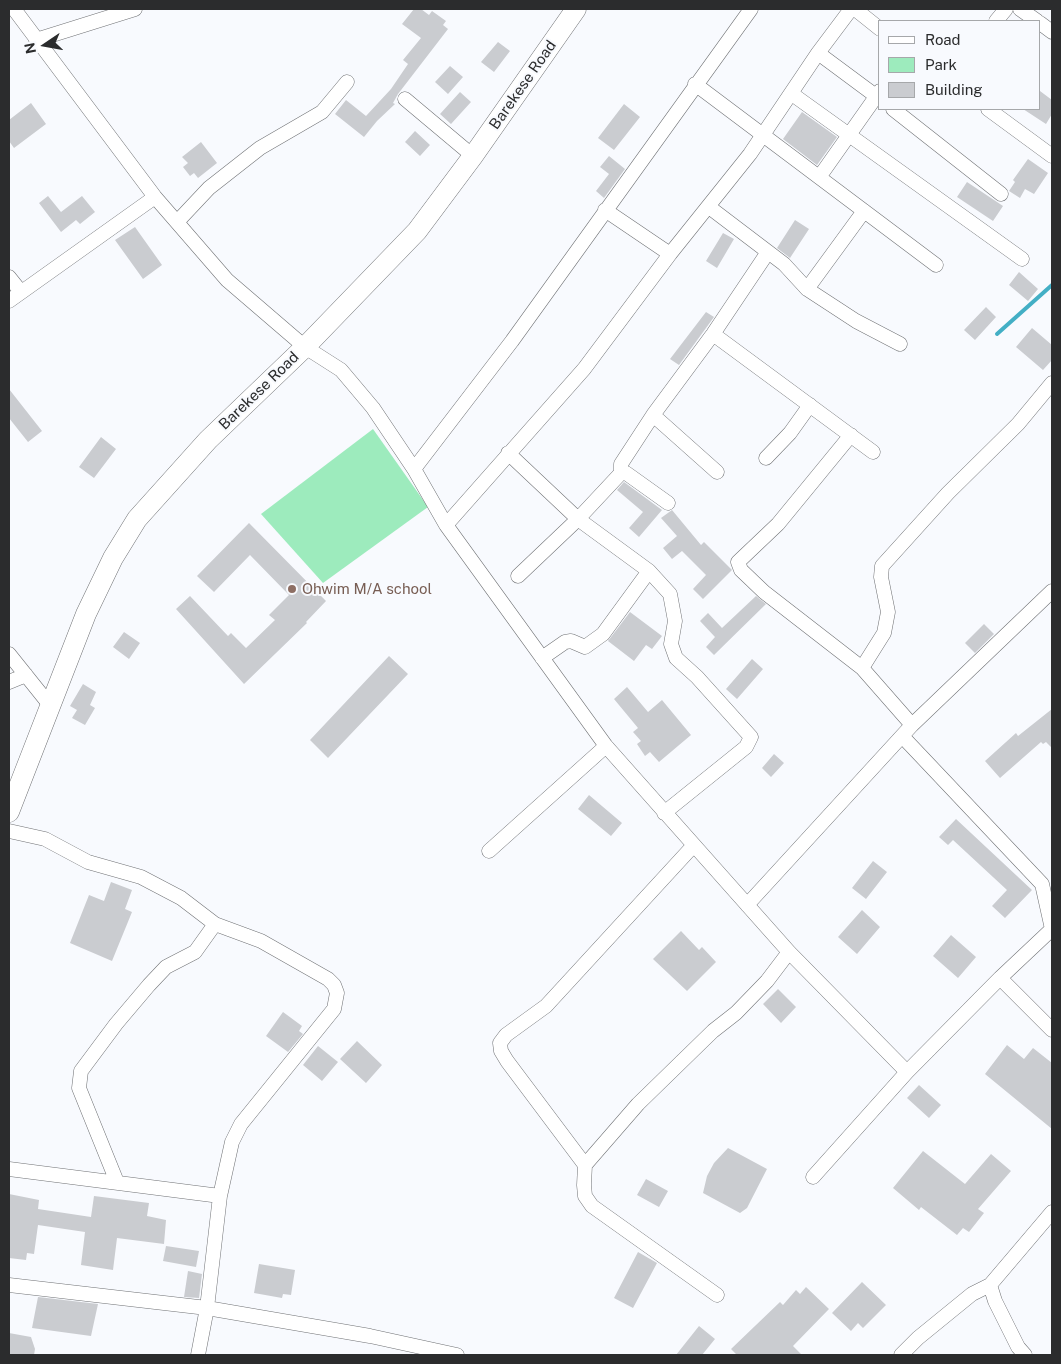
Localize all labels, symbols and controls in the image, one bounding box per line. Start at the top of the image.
north arrow [20,20,70,70]
legend [878,20,1041,110]
text: Road [925,31,961,48]
street label: Barekese Road [486,37,560,133]
text: N [21,41,39,55]
text: Park [925,56,957,73]
text: Building [925,81,983,98]
street label: Barekese Road [215,348,303,434]
place label: Ohwim M/A school [302,580,432,598]
marker: Ohwim M/A school [286,583,298,595]

